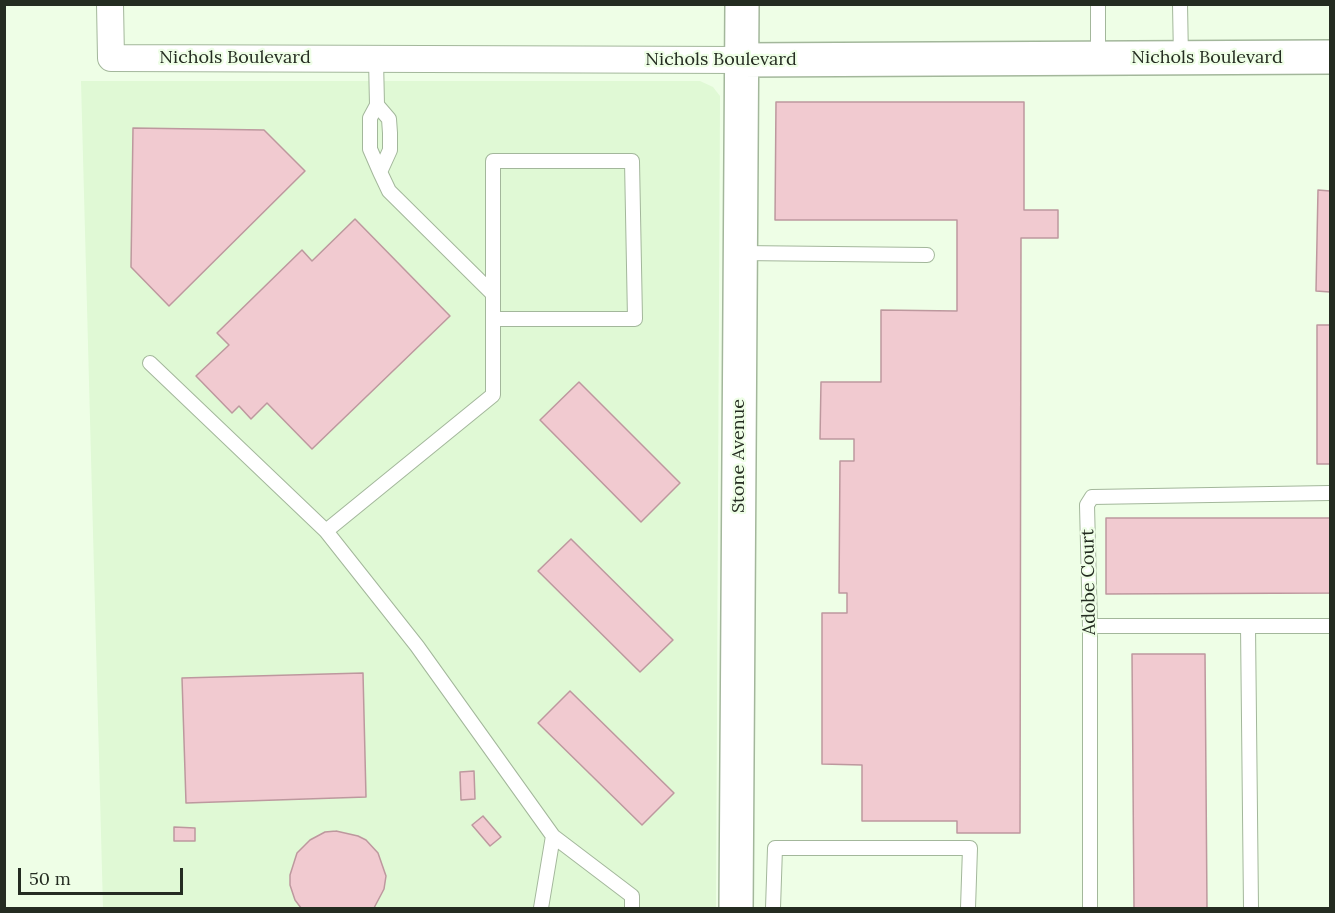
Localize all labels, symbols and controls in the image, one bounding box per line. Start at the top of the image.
street label: Nichols Boulevard [159,47,311,69]
street label: Nichols Boulevard [1131,47,1283,69]
street label: Nichols Boulevard [645,49,797,71]
street label: Stone Avenue [728,399,750,513]
street label: Adobe Court [1077,529,1101,635]
scale bar [21,856,186,894]
text: 50 m [29,867,71,890]

